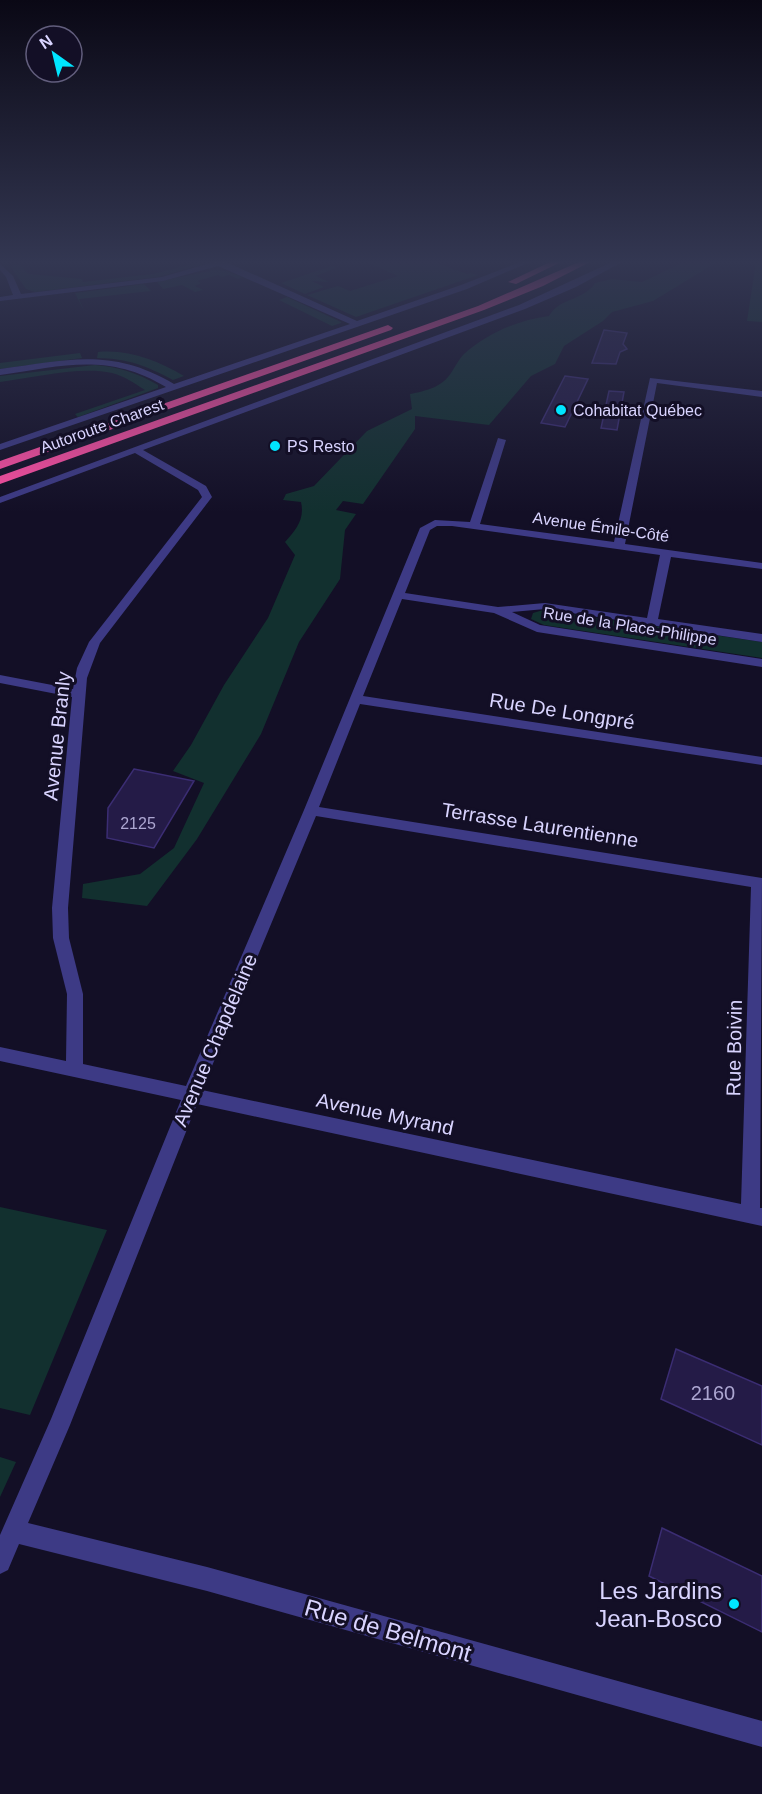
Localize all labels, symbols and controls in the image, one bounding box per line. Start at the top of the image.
north arrow [24,24,84,84]
text: N [36,32,55,52]
street label: Autoroute Charest [38,396,166,456]
place label: Cohabitat Québec [573,402,702,419]
marker: Cohabitat Québec [554,403,568,417]
place label: PS Resto [287,438,355,455]
marker: PS Resto [268,439,282,453]
street label: Avenue Émile-Côté [532,508,671,545]
street label: Rue de la Place-Philippe [542,604,718,648]
street label: Avenue Branly [39,670,75,802]
street label: Rue De Longpré [488,689,636,733]
street label: Terrasse Laurentienne [440,799,640,851]
house number: 2125 [120,815,156,832]
street label: Avenue Chapdelaine [169,950,261,1130]
street label: Rue Boivin [722,999,746,1097]
street label: Avenue Myrand [314,1089,456,1139]
house number: 2160 [691,1382,735,1404]
place label: Les Jardins Jean-Bosco [595,1577,722,1632]
street label: Rue de Belmont [302,1593,475,1667]
marker: Les Jardins Jean-Bosco [727,1597,741,1611]

